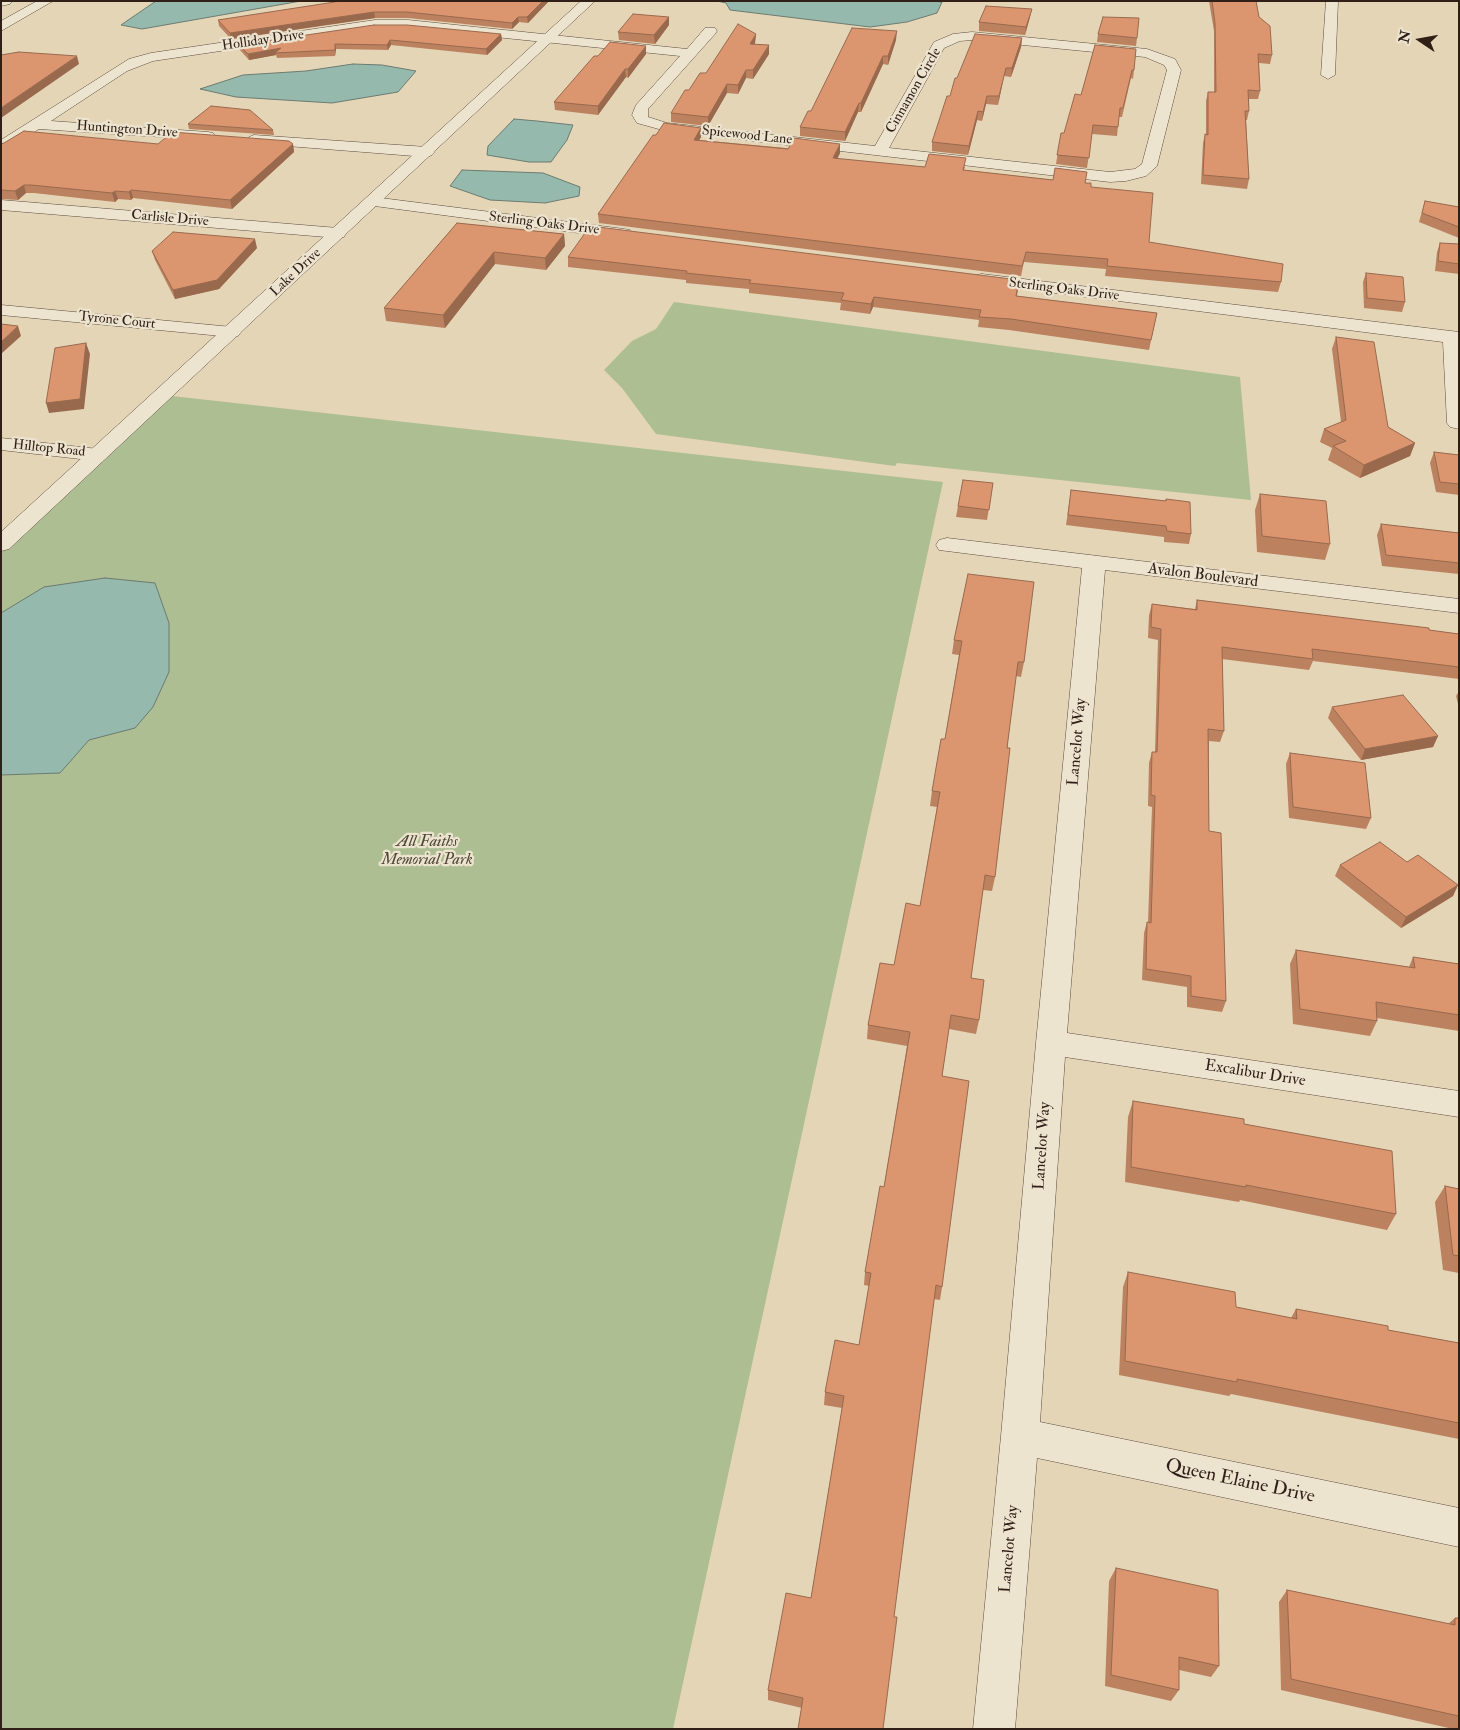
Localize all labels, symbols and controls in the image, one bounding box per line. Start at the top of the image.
north arrow [1395,15,1445,65]
street label: Holliday Drive [221,27,305,55]
text: N [1395,29,1414,45]
street label: Cinnamon Circle [883,45,945,137]
street label: Huntington Drive [76,118,178,142]
street label: Spicewood Lane [701,123,793,149]
street label: Carlisle Drive [131,207,209,231]
street label: Sterling Oaks Drive [488,209,600,239]
street label: Lake Drive [267,245,325,301]
street label: Sterling Oaks Drive [1008,275,1120,305]
street label: Tyrone Court [78,309,156,333]
street label: Hilltop Road [12,437,86,461]
street label: Avalon Boulevard [1147,560,1259,592]
street label: Lancelot Way [1065,697,1091,787]
park label: All Faiths Memorial Park [381,833,473,871]
street label: Excalibur Drive [1203,1057,1307,1091]
street label: Lancelot Way [1030,1101,1056,1191]
street label: Queen Elaine Drive [1163,1455,1317,1509]
street label: Lancelot Way [997,1504,1023,1594]

